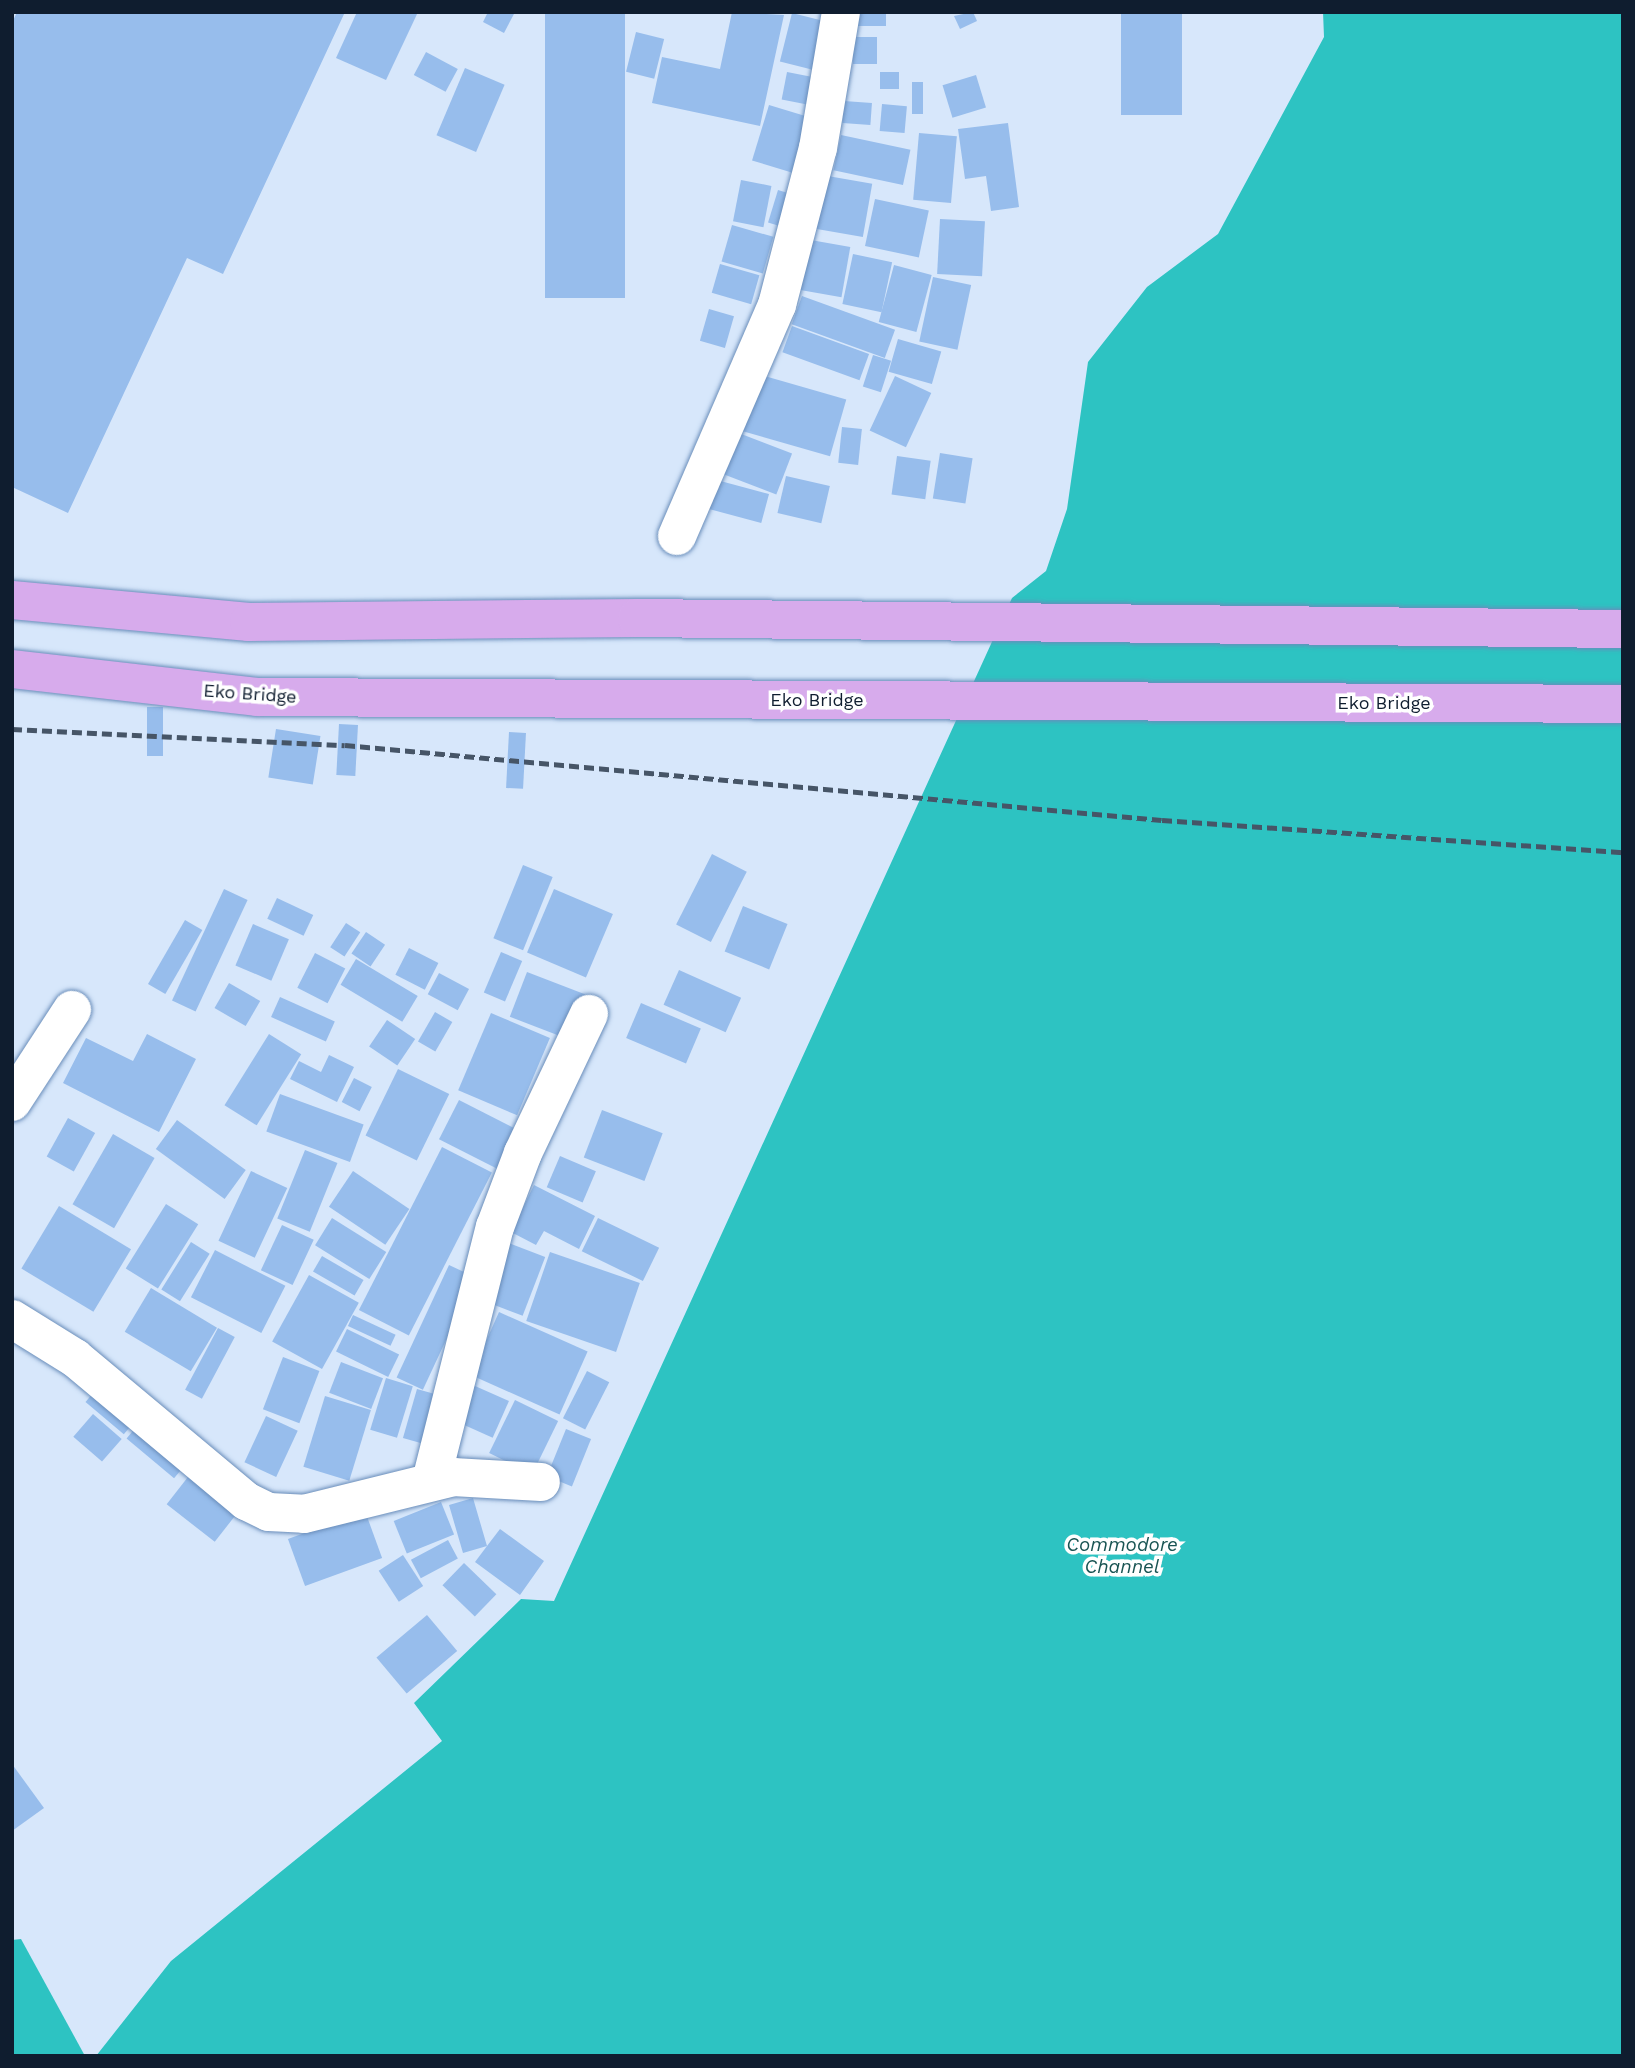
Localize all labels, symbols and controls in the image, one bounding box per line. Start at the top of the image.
street label: Eko Bridge [203,680,297,708]
street label: Eko Bridge [770,689,864,711]
street label: Eko Bridge [1337,692,1431,714]
water label: Commodore Channel [1066,1534,1178,1578]

